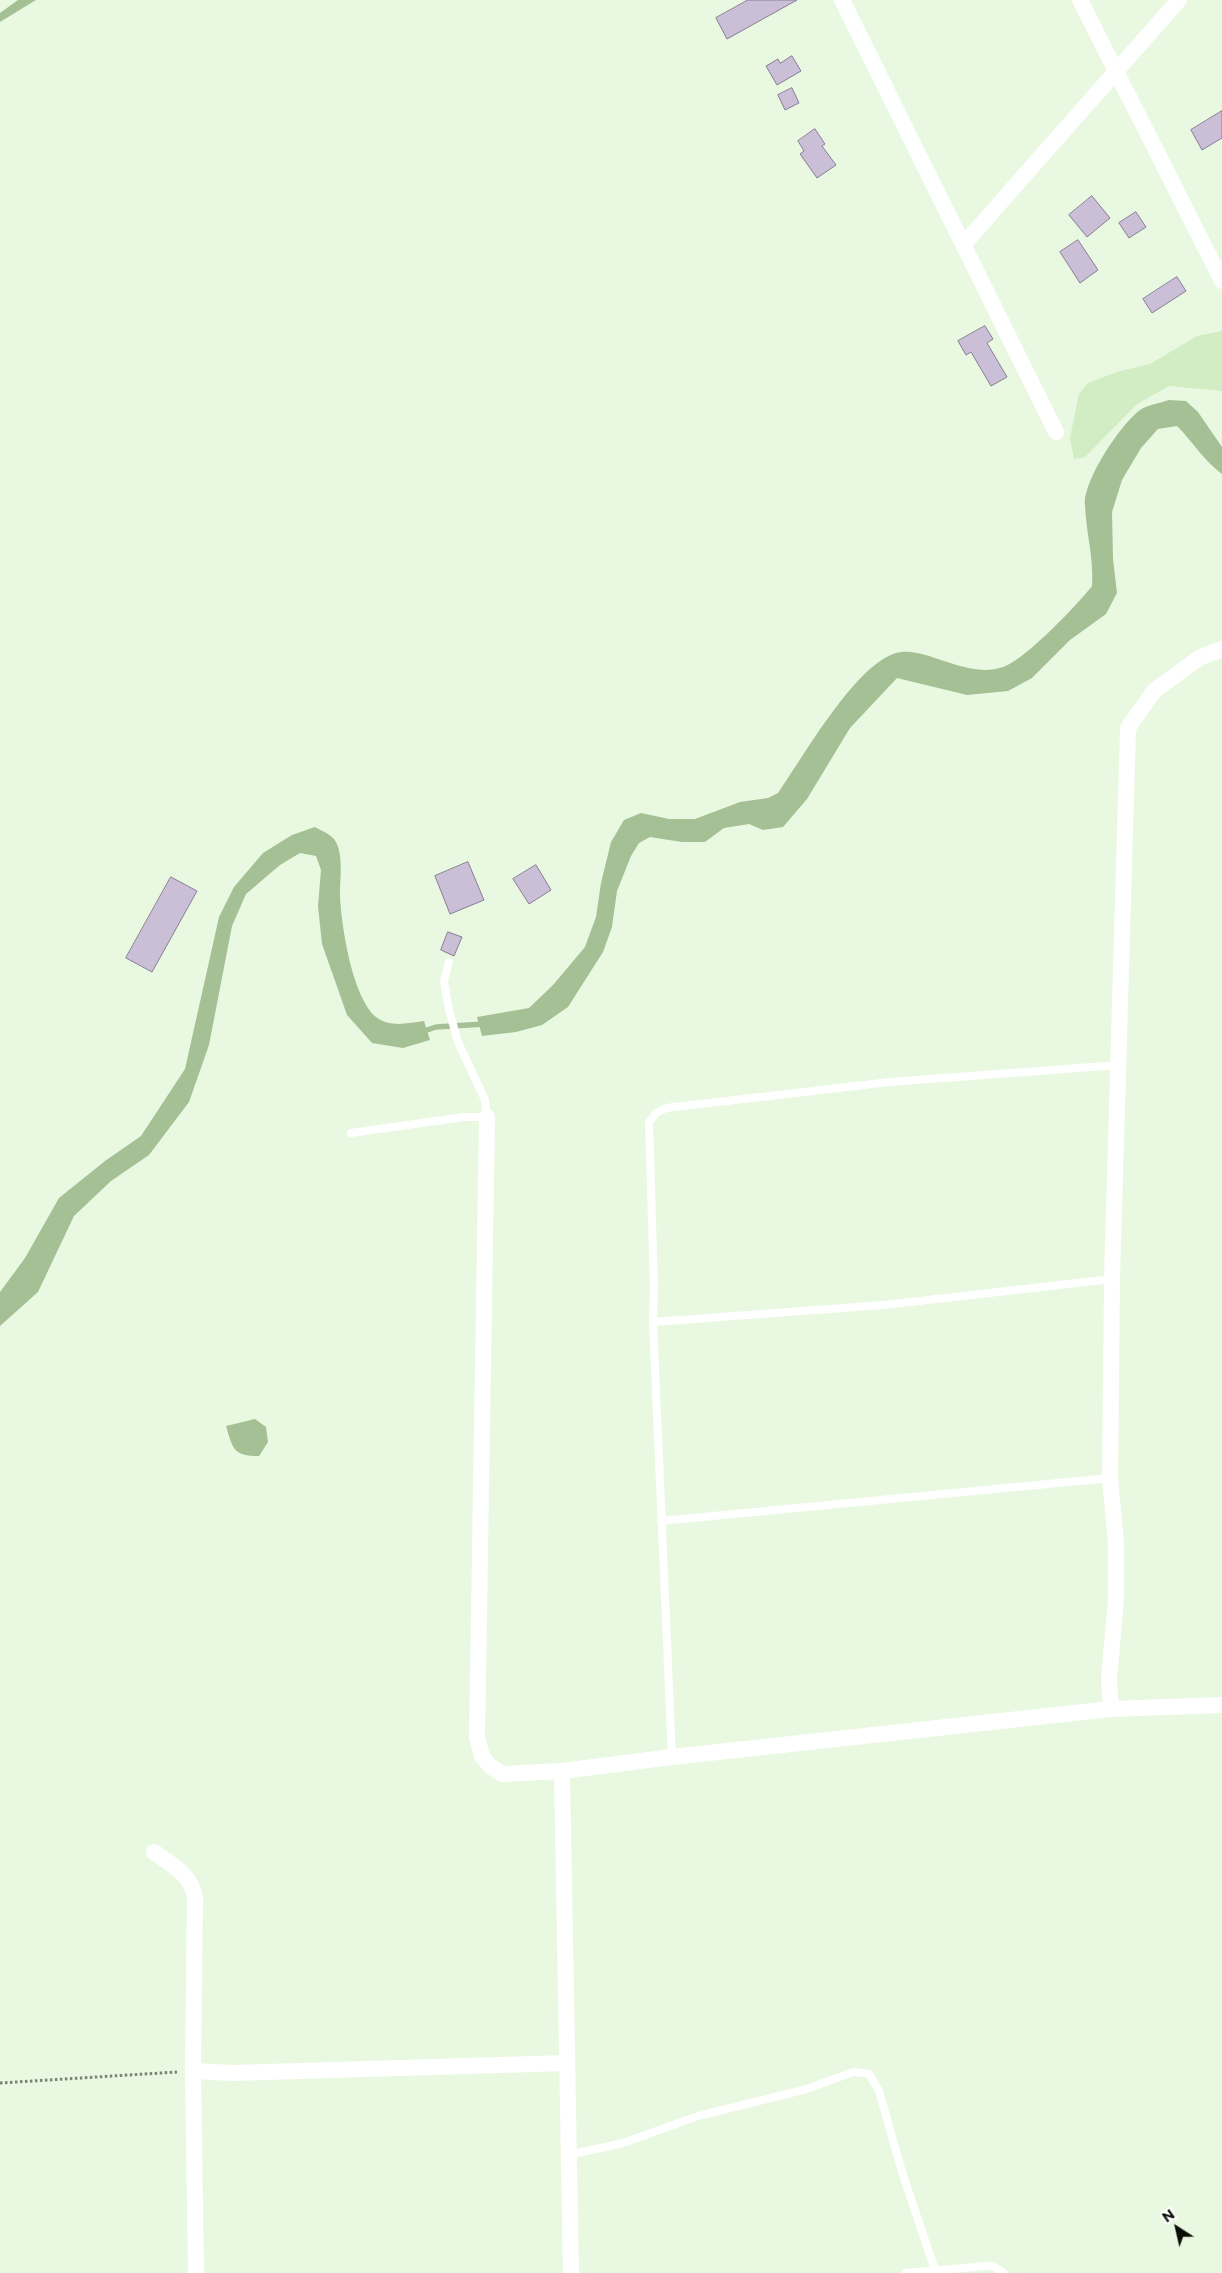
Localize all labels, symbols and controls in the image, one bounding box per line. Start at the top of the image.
north arrow [1152,2203,1202,2253]
text: N [1159,2205,1178,2226]

